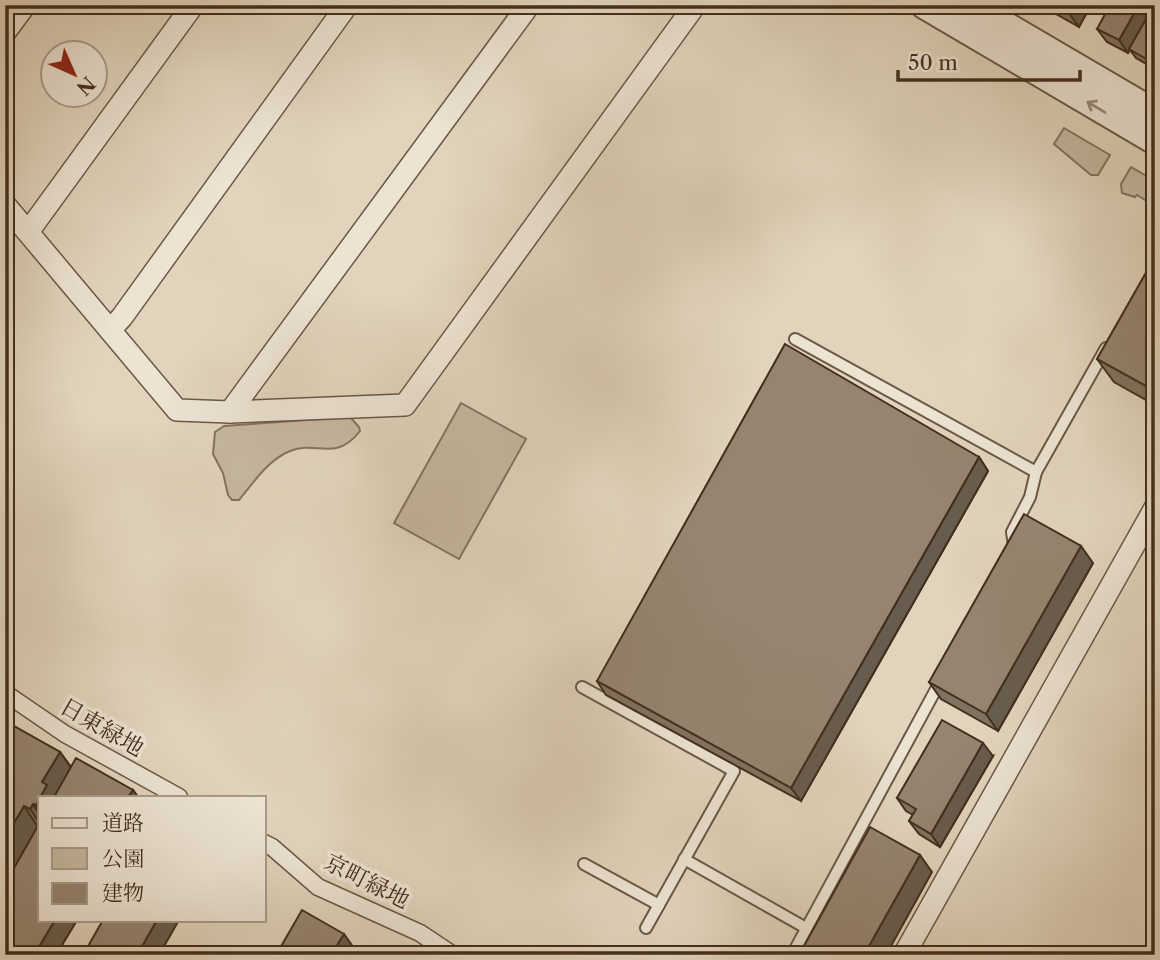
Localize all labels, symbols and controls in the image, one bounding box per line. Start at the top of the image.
north arrow [38,38,108,108]
scale bar [898,38,1080,82]
text: 50 m [908,50,958,75]
text: N [72,72,100,100]
one-way arrow [1086,100,1107,113]
street label: 日東緑地 [55,692,149,762]
legend [38,796,266,922]
text: 道路 [102,810,144,835]
text: 公園 [102,846,144,871]
street label: 京町緑地 [320,848,414,914]
text: 建物 [102,880,144,905]

